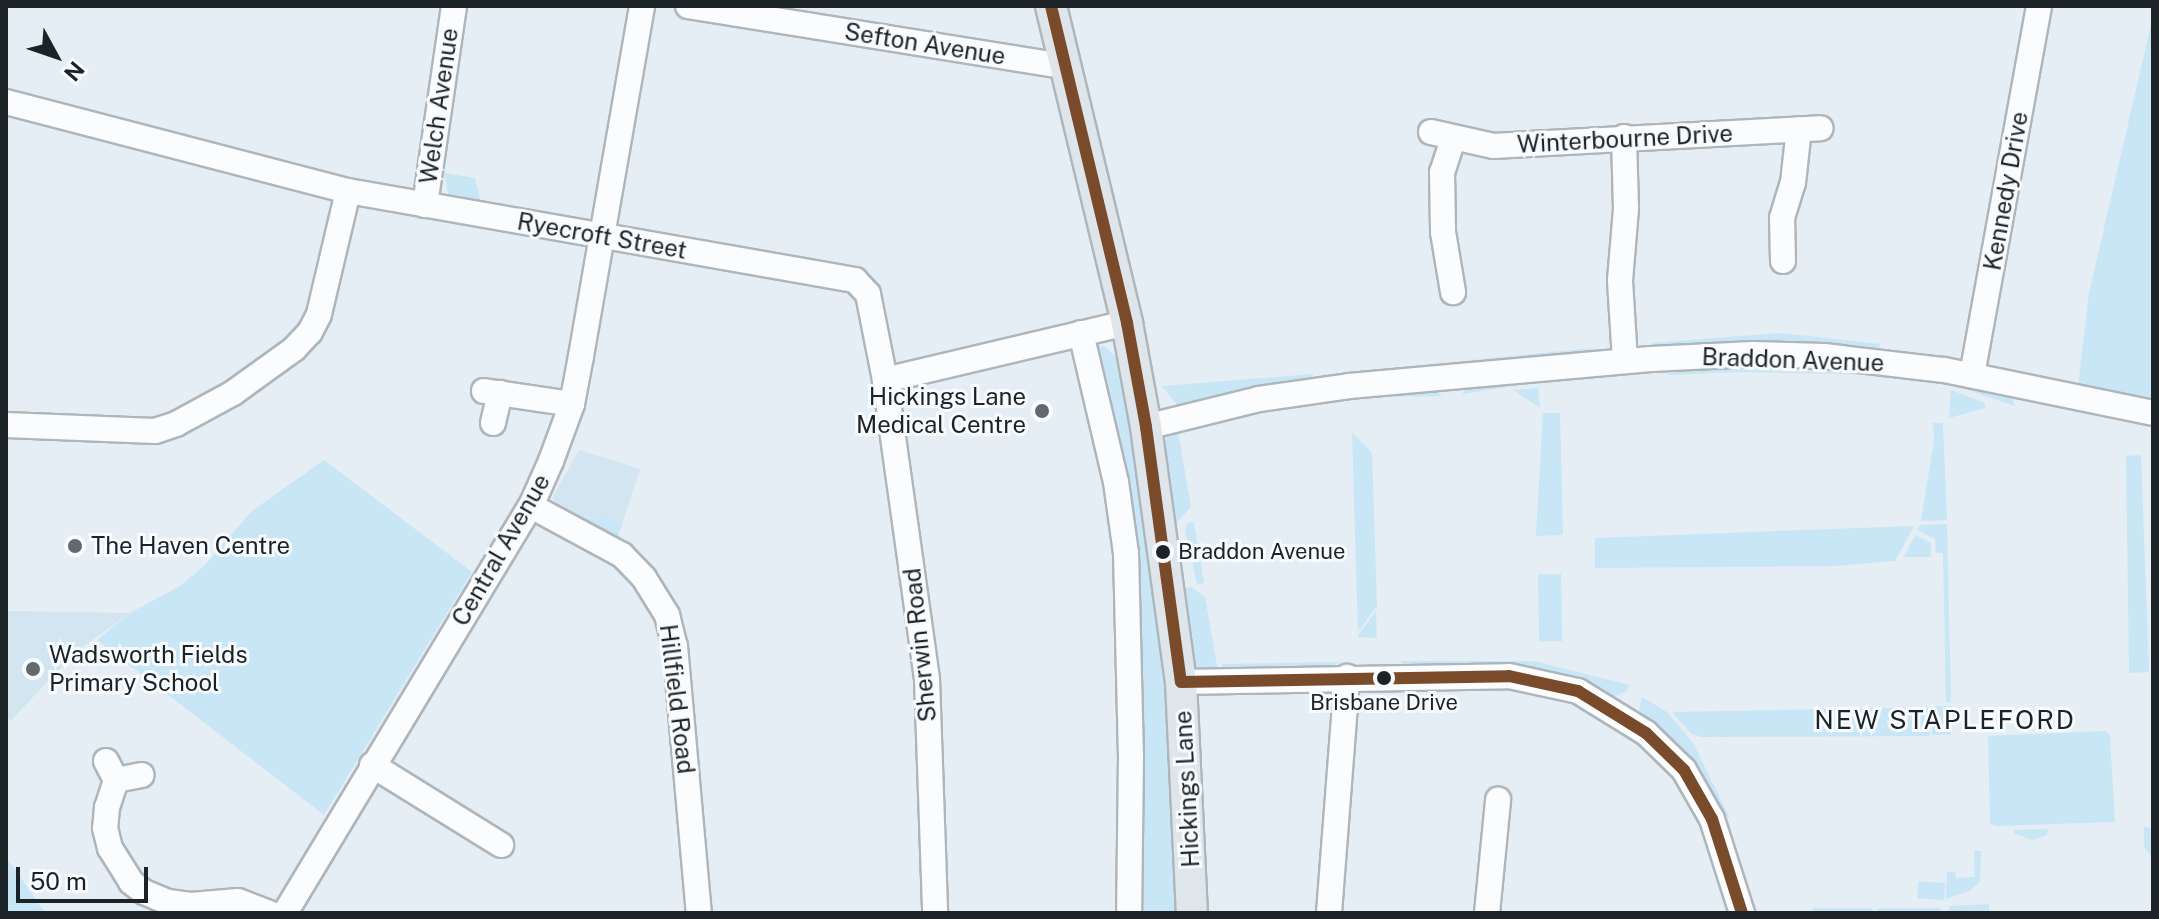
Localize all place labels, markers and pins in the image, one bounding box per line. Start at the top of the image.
place label: Hickings Lane Medical Centre [856,383,1026,439]
marker: Hickings Lane Medical Centre [1033,402,1051,420]
place label: The Haven Centre [91,532,290,560]
marker: The Haven Centre [66,537,84,555]
place label: Braddon Avenue [1178,539,1345,565]
marker: Braddon Avenue [1155,544,1171,560]
place label: Wadsworth Fields Primary School [49,641,248,697]
marker: Wadsworth Fields Primary School [24,660,42,678]
marker: Brisbane Drive [1376,670,1392,686]
place label: Brisbane Drive [1310,690,1458,716]

